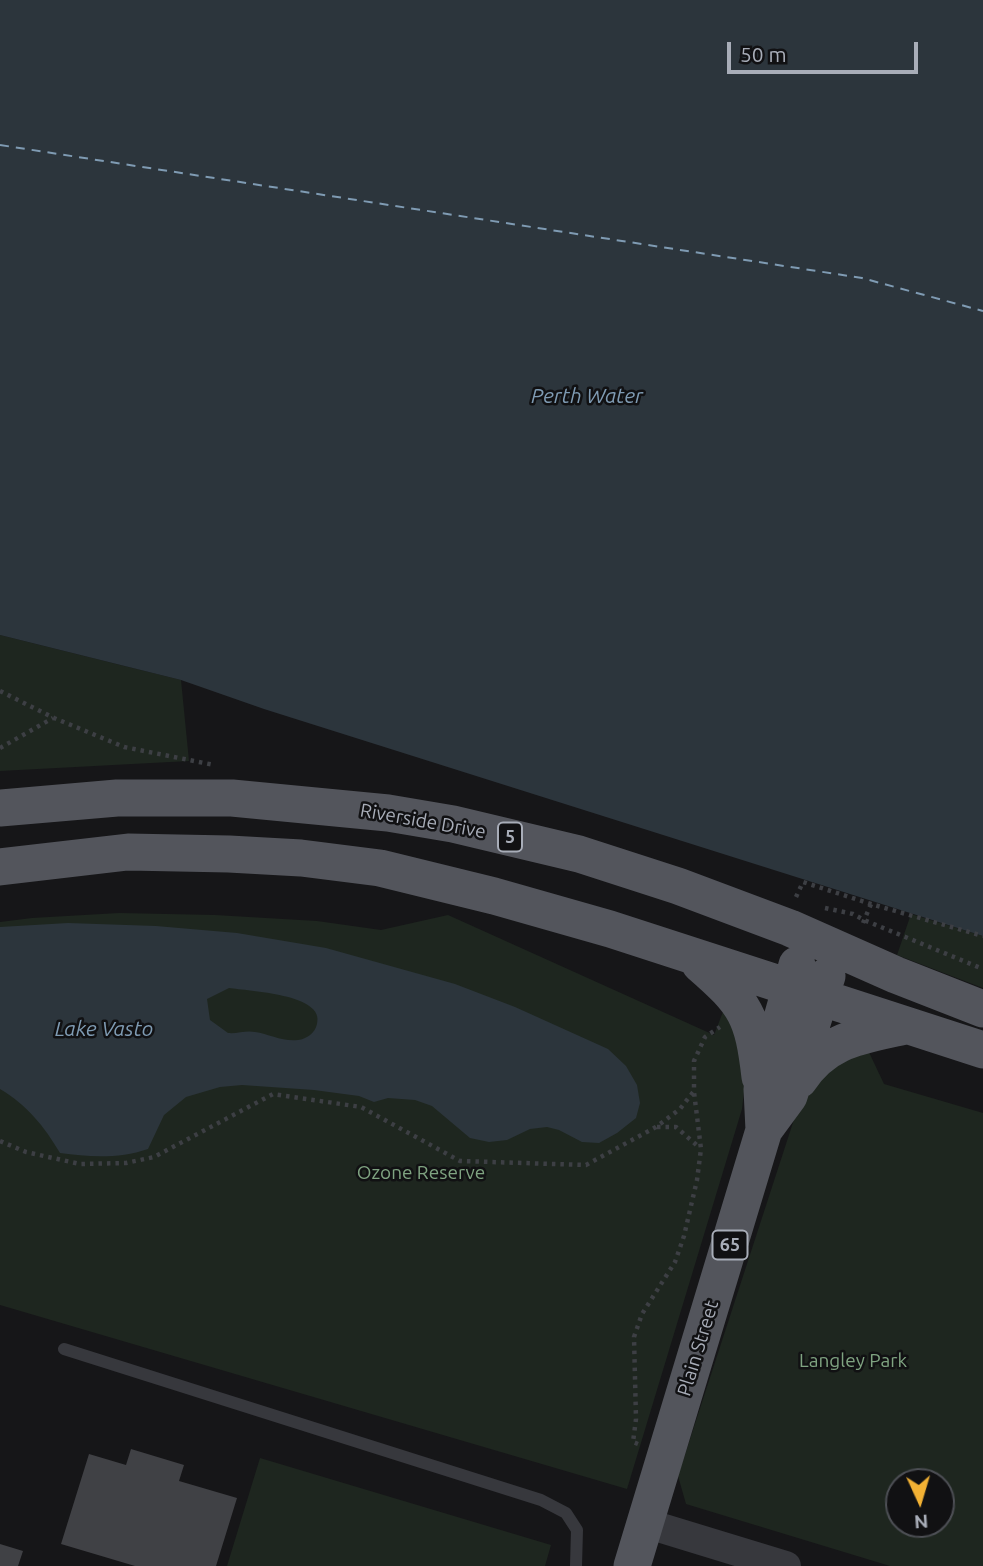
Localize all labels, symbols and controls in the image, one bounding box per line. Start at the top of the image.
scale bar [731,28,922,72]
text: 50 m [740,42,787,66]
water label: Perth Water [531,383,643,409]
street label: Riverside Drive [358,799,488,843]
road number: 5 [498,822,522,852]
water label: Lake Vasto [55,1016,153,1042]
park label: Ozone Reserve [357,1162,485,1184]
road number: 65 [712,1230,748,1260]
street label: Plain Street [673,1297,723,1399]
park label: Langley Park [799,1350,907,1372]
north arrow [885,1468,955,1538]
text: N [913,1510,929,1533]

